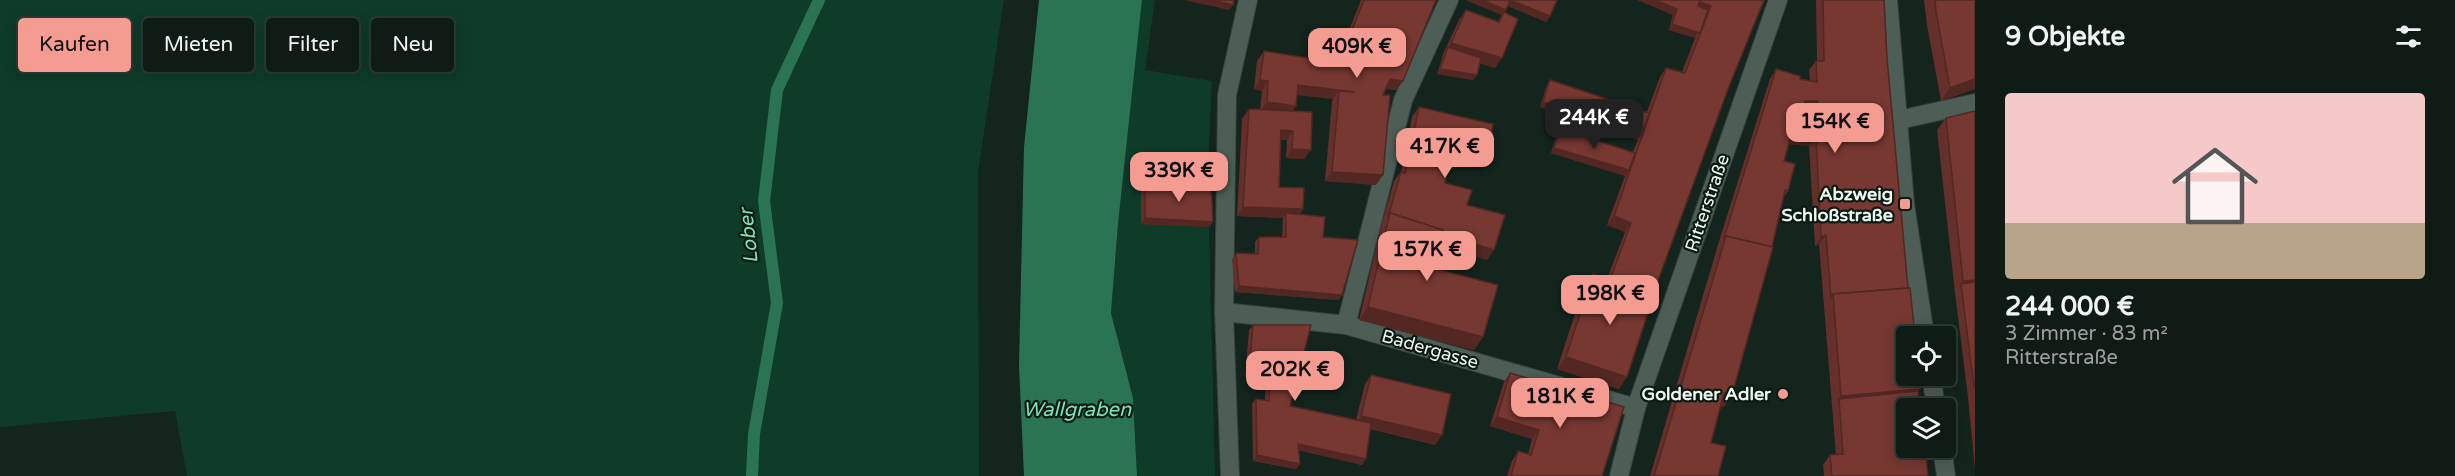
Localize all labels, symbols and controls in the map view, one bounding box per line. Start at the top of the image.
chip: Kaufen [18,18,131,72]
chip: Mieten [143,18,254,72]
chip: Filter [266,18,359,72]
chip: Neu [371,18,454,72]
icon: filters [2392,20,2425,53]
text: 9 Objekte [2005,21,2125,52]
pin: 409K € [1308,28,1406,79]
text: 409K € [1322,35,1392,59]
pin: 244K € [1545,99,1643,150]
pin: 154K € [1786,103,1884,154]
text: 244K € [1559,106,1629,130]
text: 154K € [1800,110,1870,134]
pin: 417K € [1396,128,1494,179]
icon: home [2161,132,2269,240]
text: 417K € [1410,135,1480,159]
street label: Ritterstraße [1680,151,1734,255]
pin: 339K € [1130,152,1228,203]
text: 339K € [1144,159,1214,183]
place label: Abzweig Schloßstraße [1781,183,1893,226]
marker: Abzweig Schloßstraße [1898,197,1912,211]
water label: Lober [734,205,764,265]
pin: 157K € [1378,231,1476,282]
text: 157K € [1392,238,1462,262]
pin: 198K € [1561,275,1659,326]
text: 198K € [1575,282,1645,306]
text: 244 000 € [2005,291,2134,322]
text: 3 Zimmer · 83 m² [2005,322,2168,346]
street label: Badergasse [1379,325,1481,373]
map controls [1896,326,1956,458]
button: locate [1896,326,1956,386]
text: Ritterstraße [2005,346,2118,370]
pin: 202K € [1246,351,1344,402]
text: 202K € [1260,358,1330,382]
pin: 181K € [1511,378,1609,429]
place label: Goldener Adler [1642,383,1772,405]
text: 181K € [1525,385,1595,409]
marker: Goldener Adler [1776,387,1790,401]
water label: Wallgraben [1023,398,1132,422]
button: layers [1896,398,1956,458]

